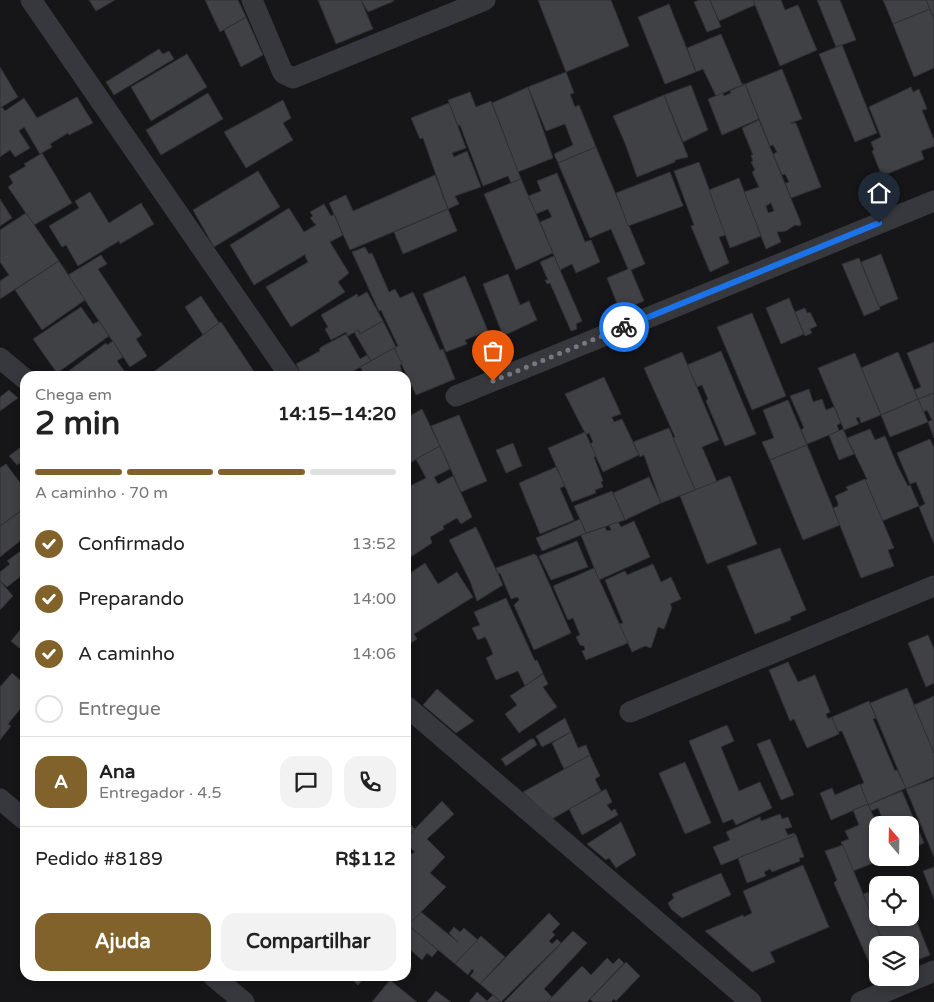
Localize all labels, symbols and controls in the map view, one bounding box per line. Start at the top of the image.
pin [858,172,900,223]
icon: home [865,179,893,207]
courier [599,302,649,352]
icon: bike [610,313,638,341]
pin [472,330,514,381]
icon: bag [479,337,507,365]
text: Chega em [35,385,112,405]
text: 14:15–14:20 [278,403,396,425]
text: 2 min [35,405,120,443]
text: A caminho · 70 m [35,483,168,503]
icon: check [35,530,63,558]
text: Confirmado [78,533,185,555]
text: 13:52 [352,534,396,554]
icon: check [35,585,63,613]
text: Preparando [78,588,184,610]
text: 14:00 [352,589,396,609]
icon: check [35,640,63,668]
text: A caminho [78,643,175,665]
text: 14:06 [352,644,396,664]
text: Entregue [78,698,161,720]
button: chat [280,756,332,808]
button: phone [344,756,396,808]
text: Ana [99,761,135,783]
text: A [54,771,68,793]
text: Entregador · 4.5 [99,783,221,803]
north arrow [869,816,919,866]
map controls [869,816,919,986]
text: Pedido #8189 [35,848,163,870]
text: R$112 [335,848,396,870]
button: locate [869,876,919,926]
button: Ajuda [35,913,211,971]
button: Compartilhar [221,913,396,971]
button: layers [869,936,919,986]

